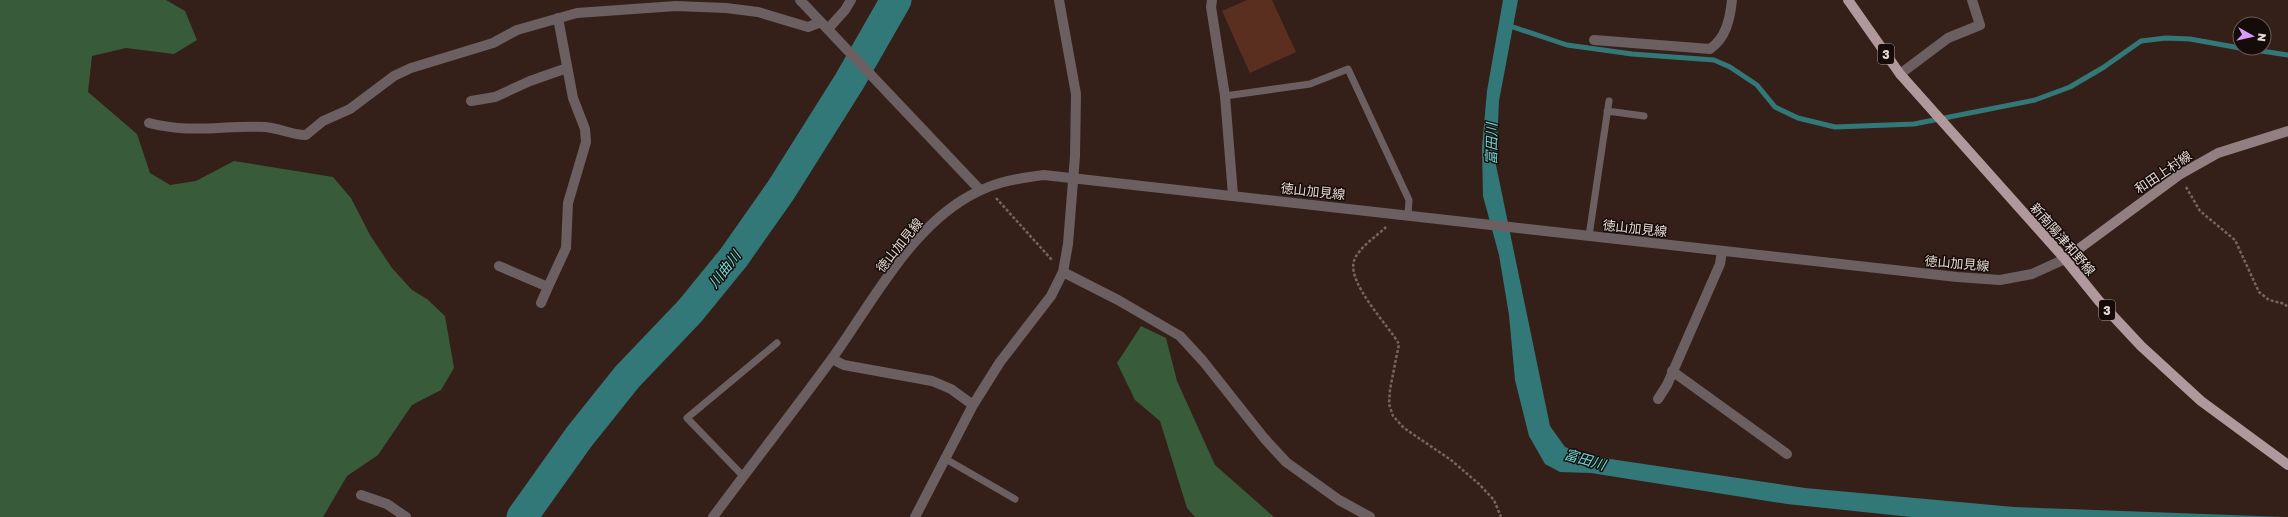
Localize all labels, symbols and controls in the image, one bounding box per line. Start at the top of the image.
north arrow [2232,16,2272,56]
text: N [2255,32,2269,43]
road number: 3 [1878,44,1894,64]
water label: 富田川 [1482,121,1500,165]
street label: 和田上村線 [2132,147,2194,197]
street label: 徳山加見線 [1280,180,1346,202]
street label: 新南陽津和野線 [2027,199,2099,279]
street label: 徳山加見線 [872,215,926,275]
street label: 徳山加見線 [1602,217,1668,239]
water label: 川曲川 [704,246,745,291]
street label: 徳山加見線 [1924,252,1990,274]
road number: 3 [2099,300,2115,320]
water label: 富田川 [1562,445,1609,474]

